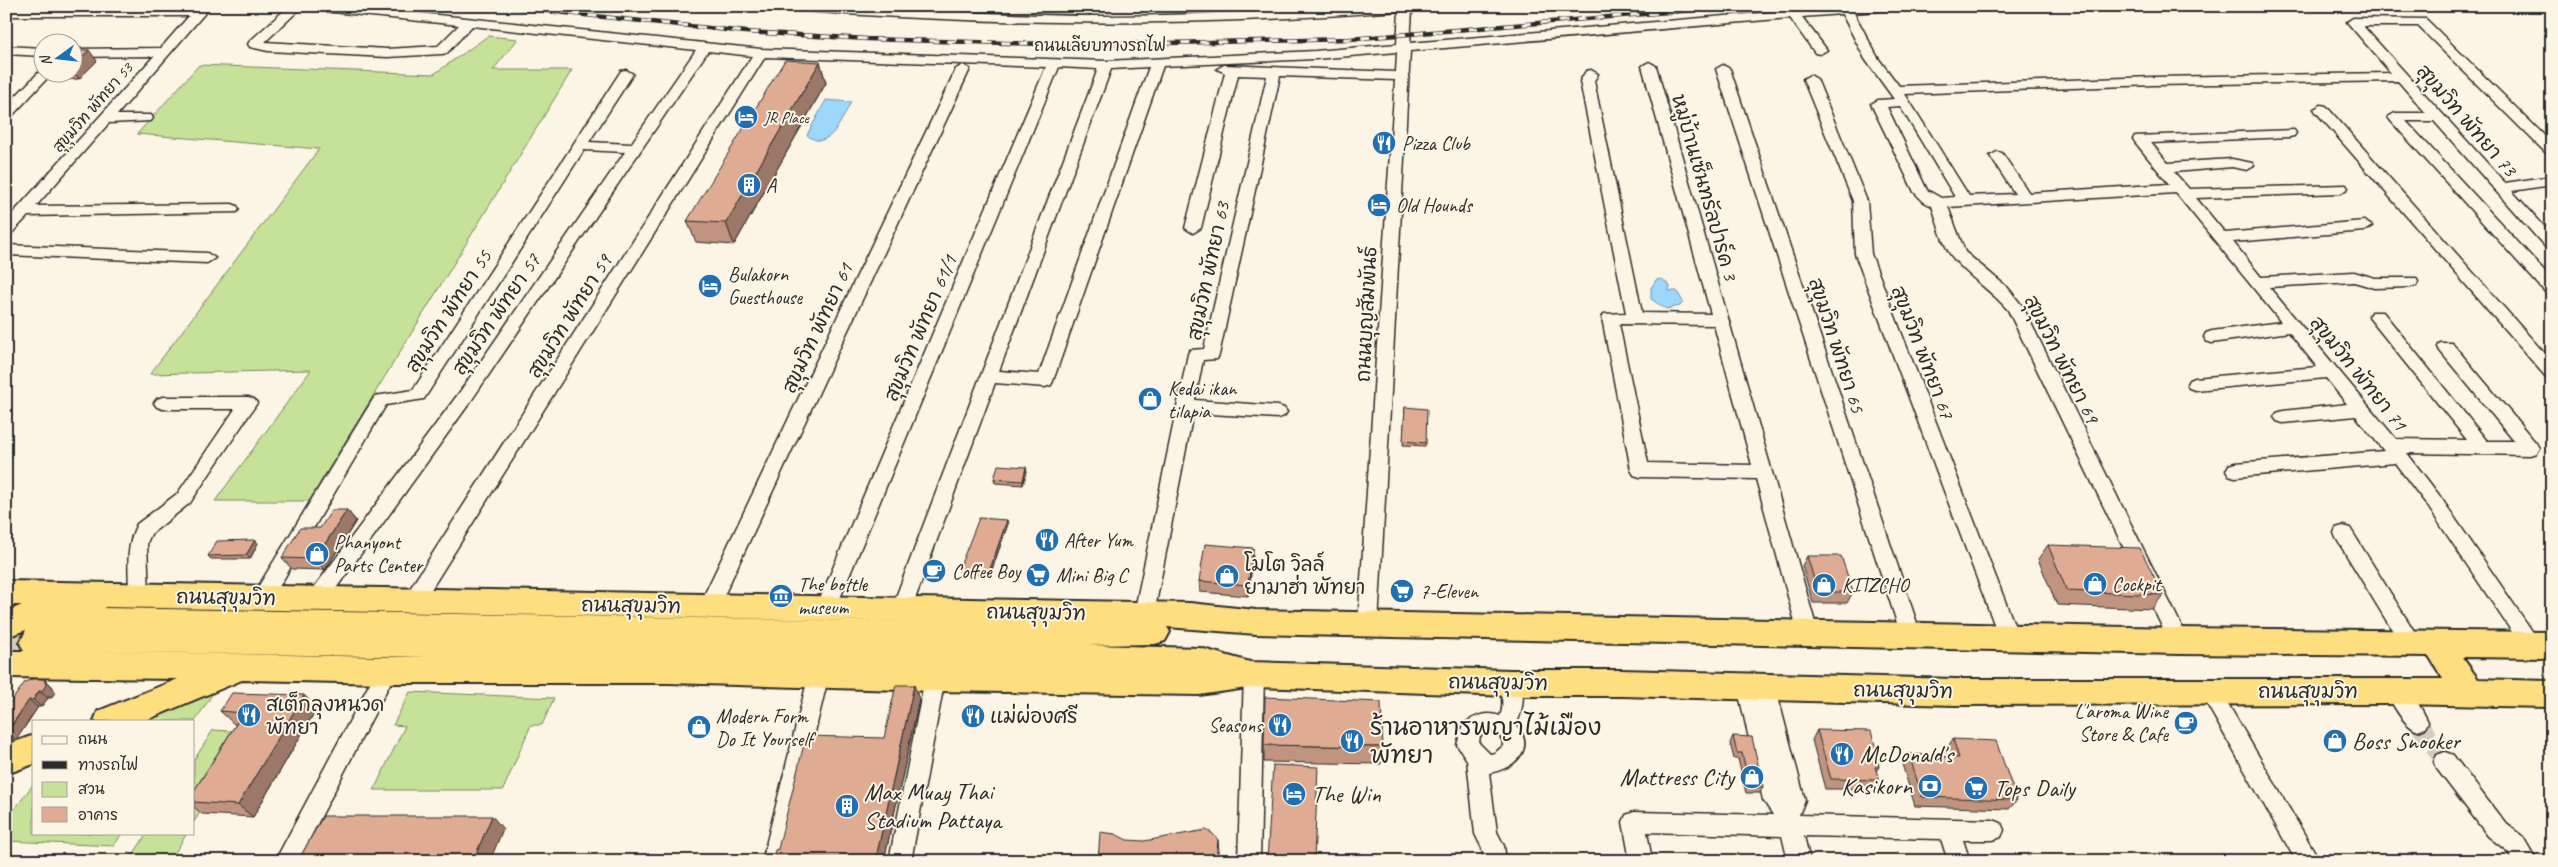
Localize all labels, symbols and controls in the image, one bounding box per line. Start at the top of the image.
north arrow [32,32,82,82]
street label: ถนนเลียบทางรถไฟ [1034,34,1166,56]
text: N [36,53,55,68]
street label: สุขุมวิท พัทยา 53 [48,57,140,158]
street label: สุขุมวิท พัทยา 73 [2409,59,2523,185]
street label: หมู่บ้านเซ็นทรัลปาร์ค 3 [1663,91,1745,286]
hotel icon: JR Place [733,104,759,130]
place label: JR Place [763,108,811,128]
restaurant icon: Pizza Club [1371,130,1397,156]
place label: Pizza Club [1402,131,1471,156]
building icon: A [736,172,762,198]
place label: A [766,173,777,198]
hotel icon: Old Hounds [1366,192,1392,218]
place label: Old Hounds [1396,193,1474,218]
street label: สุขุมวิท พัทยา 63 [1182,198,1239,343]
street label: สุขุมวิท พัทยา 55 [400,245,500,379]
street label: ถนนบุญสัมพันธ์ [1349,245,1386,383]
street label: สุขุมวิท พัทยา 57 [447,248,549,381]
street label: สุขุมวิท พัทยา 59 [522,248,621,384]
street label: สุขุมวิท พัทยา 61/1 [878,251,966,406]
street label: สุขุมวิท พัทยา 61 [776,258,862,398]
place label: Bulakorn Guesthouse [728,262,803,310]
hotel icon: Bulakorn Guesthouse [697,273,723,299]
street label: สุขุมวิท พัทยา 65 [1800,275,1870,418]
street label: สุขุมวิท พัทยา 67 [1883,282,1960,424]
street label: สุขุมวิท พัทยา 69 [2016,291,2105,431]
street label: สุขุมวิท พัทยา 71 [2302,311,2413,438]
place label: Kedai ikan tilapia [1168,376,1237,424]
shop icon: Kedai ikan tilapia [1137,386,1163,412]
restaurant icon: After Yum [1034,527,1060,553]
place label: After Yum [1064,528,1135,553]
place label: Phanyont Parts Center [334,530,424,578]
shop icon: Phanyont Parts Center [304,541,330,567]
place label: โมโต วิลล์ ยามาฮ่า พัทยา [1244,551,1365,600]
cafe icon: Coffee Boy [921,558,947,584]
place label: Coffee Boy [952,559,1022,584]
supermarket icon: Mini Big C [1025,562,1051,588]
place label: Mini Big C [1056,563,1130,588]
shop icon: โมโต วิลล์ ยามาฮ่า พัทยา [1214,563,1240,589]
shop icon: Cockpit [2082,571,2108,597]
place label: The bottle museum [798,572,869,620]
shop icon: KITZCHO [1811,572,1837,598]
place label: Cockpit [2112,572,2163,597]
place label: KITZCHO [1842,573,1910,598]
supermarket icon: 7-Eleven [1389,578,1415,604]
place label: 7-Eleven [1420,579,1479,604]
museum icon: The bottle museum [768,583,794,609]
street label: ถนนสุขุมวิท [176,584,276,614]
street label: ถนนสุขุมวิท [581,592,681,622]
street label: ถนนสุขุมวิท [986,599,1086,629]
street label: ถนนสุขุมวิท [1448,669,1548,699]
street label: ถนนสุขุมวิท [1853,677,1953,707]
street label: ถนนสุขุมวิท [2258,679,2358,707]
place label: สเต็กลุงหนวด พัทยา [266,691,384,740]
place label: L'aroma Wine Store & Cafe [2075,699,2169,747]
restaurant icon: สเต็กลุงหนวด พัทยา [236,702,262,728]
restaurant icon: แม่ผ่องศรี [960,703,986,729]
place label: แม่ผ่องศรี [990,703,1078,729]
place label: Modern Form Do It Yourself [716,704,817,752]
cafe icon: L'aroma Wine Store & Cafe [2173,710,2199,736]
place label: ร้านอาหารพญาไม้เมือง พัทยา [1370,711,1601,770]
restaurant icon: Seasons [1267,712,1293,738]
place label: Seasons [1208,713,1264,738]
shop icon: Modern Form Do It Yourself [686,714,712,740]
legend [32,720,195,834]
place label: Boss Snooker [2352,726,2462,756]
restaurant icon: ร้านอาหารพญาไม้เมือง พัทยา [1339,728,1365,754]
shop icon: Boss Snooker [2322,728,2348,754]
text: ถนน [78,730,107,749]
place label: McDonald's [1860,739,1956,769]
restaurant icon: McDonald's [1829,741,1855,767]
text: ทางรถไฟ [78,755,138,775]
place label: Mattress City [1620,762,1736,792]
shop icon: Mattress City [1739,764,1765,790]
place label: Kasikorn [1841,771,1913,801]
bank icon: Kasikorn [1917,773,1943,799]
place label: Tops Daily [1994,773,2076,803]
supermarket icon: Tops Daily [1963,775,1989,801]
place label: Max Muay Thai Stadium Pattaya [864,777,1003,835]
place label: The Win [1312,779,1381,809]
text: สวน [78,780,105,799]
hotel icon: The Win [1281,781,1307,807]
building icon: Max Muay Thai Stadium Pattaya [834,793,860,819]
text: อาคาร [78,806,118,825]

